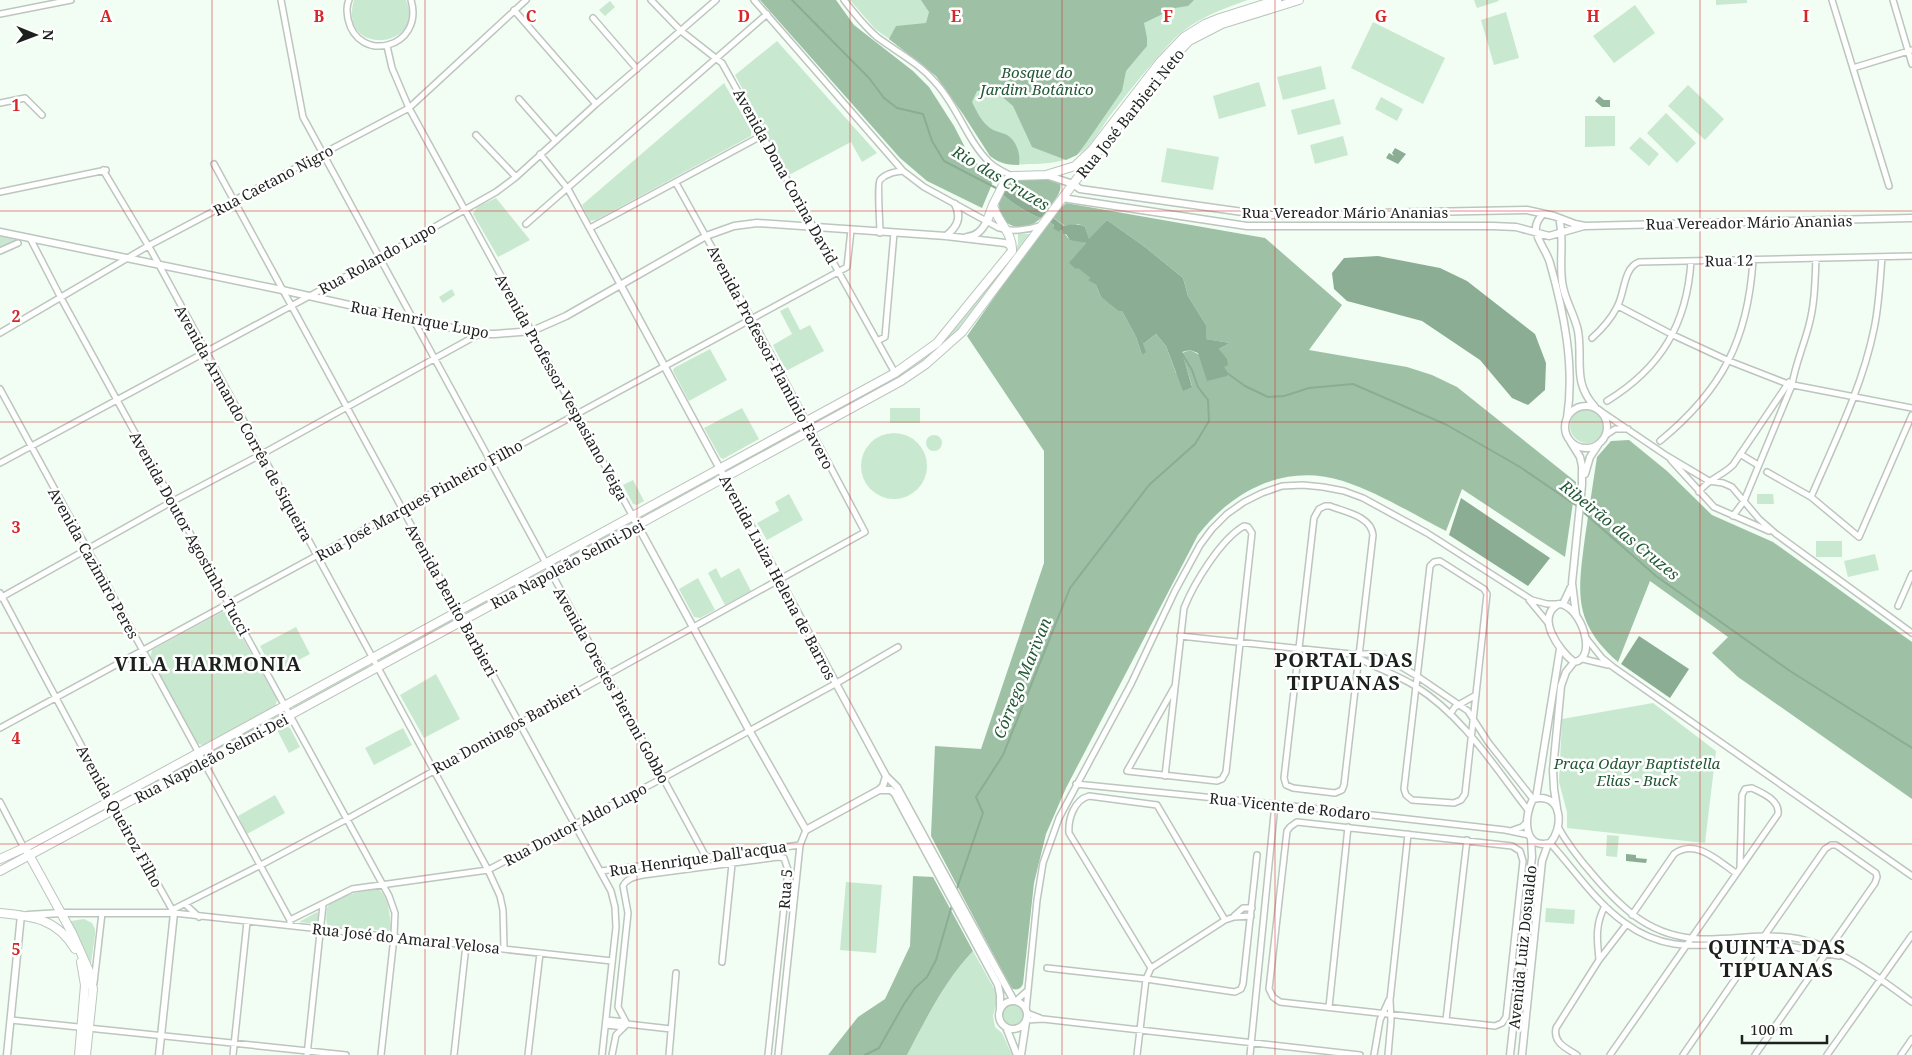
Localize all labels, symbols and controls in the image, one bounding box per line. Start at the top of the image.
text: A [100,5,113,27]
text: B [314,5,325,27]
text: C [526,5,537,27]
text: D [738,5,750,27]
text: E [951,5,961,27]
text: F [1163,5,1173,27]
text: G [1375,5,1387,27]
text: H [1586,5,1600,27]
text: I [1803,5,1809,27]
north arrow [10,10,60,60]
text: N [39,30,58,41]
street label: Rua José Barbieri Neto [1072,44,1188,182]
park label: Bosque do Jardim Botânico [977,62,1094,99]
street label: Avenida Dona Corina David [729,85,843,267]
text: 1 [11,94,21,116]
street label: Rua Caetano Nigro [209,140,337,220]
water label: Rio das Cruzes [948,140,1054,216]
street label: Rua Vereador Mário Ananias [1242,202,1449,222]
street label: Rua Vereador Mário Ananias [1646,210,1853,234]
street label: Rua Rolando Lupo [315,217,439,299]
street label: Avenida Professor Flamínio Favero [703,242,839,472]
street label: Rua 12 [1705,250,1753,270]
street label: Avenida Professor Vespasiano Veiga [491,270,633,504]
street label: Rua Henrique Lupo [349,296,491,342]
street label: Avenida Armando Corrêa de Siqueira [170,301,318,545]
text: 2 [11,305,21,327]
street label: Avenida Doutor Agostinho Tucci [125,427,255,639]
street label: Rua José Marques Pinheiro Filho [312,435,526,565]
street label: Avenida Luiza Helena de Barros [715,471,841,683]
water label: Ribeirão das Cruzes [1555,474,1684,585]
street label: Avenida Cazimiro Peres [44,484,144,642]
street label: Rua Napoleão Selmi-Dei [487,515,648,613]
text: 3 [11,516,21,538]
street label: Avenida Benito Barbieri [402,520,502,680]
street label: Avenida Orestes Pieroni Gobbo [549,583,675,787]
water label: Córrego Marivan [988,614,1056,742]
district label: PORTAL DAS TIPUANAS [1274,646,1414,696]
district label: VILA HARMONIA [114,650,302,677]
street label: Rua Domingos Barbieri [428,680,584,778]
street label: Rua Napoleão Selmi-Dei [131,709,292,807]
text: 4 [11,727,21,749]
street label: Avenida Queiroz Filho [73,741,167,891]
park label: Praça Odayr Baptistella Elias - Buck [1553,753,1721,790]
street label: Rua Doutor Aldo Lupo [500,778,650,870]
street label: Rua Vicente de Rodaro [1208,788,1372,824]
street label: Rua Henrique Dall'acqua [608,836,788,880]
street label: Avenida Luiz Dosualdo [1503,864,1541,1030]
street label: Rua 5 [774,868,796,910]
street label: Rua José do Amaral Velosa [311,918,501,958]
district label: QUINTA DAS TIPUANAS [1708,933,1846,983]
text: 5 [11,938,21,960]
scale bar [1742,1012,1827,1044]
text: 100 m [1750,1019,1793,1039]

